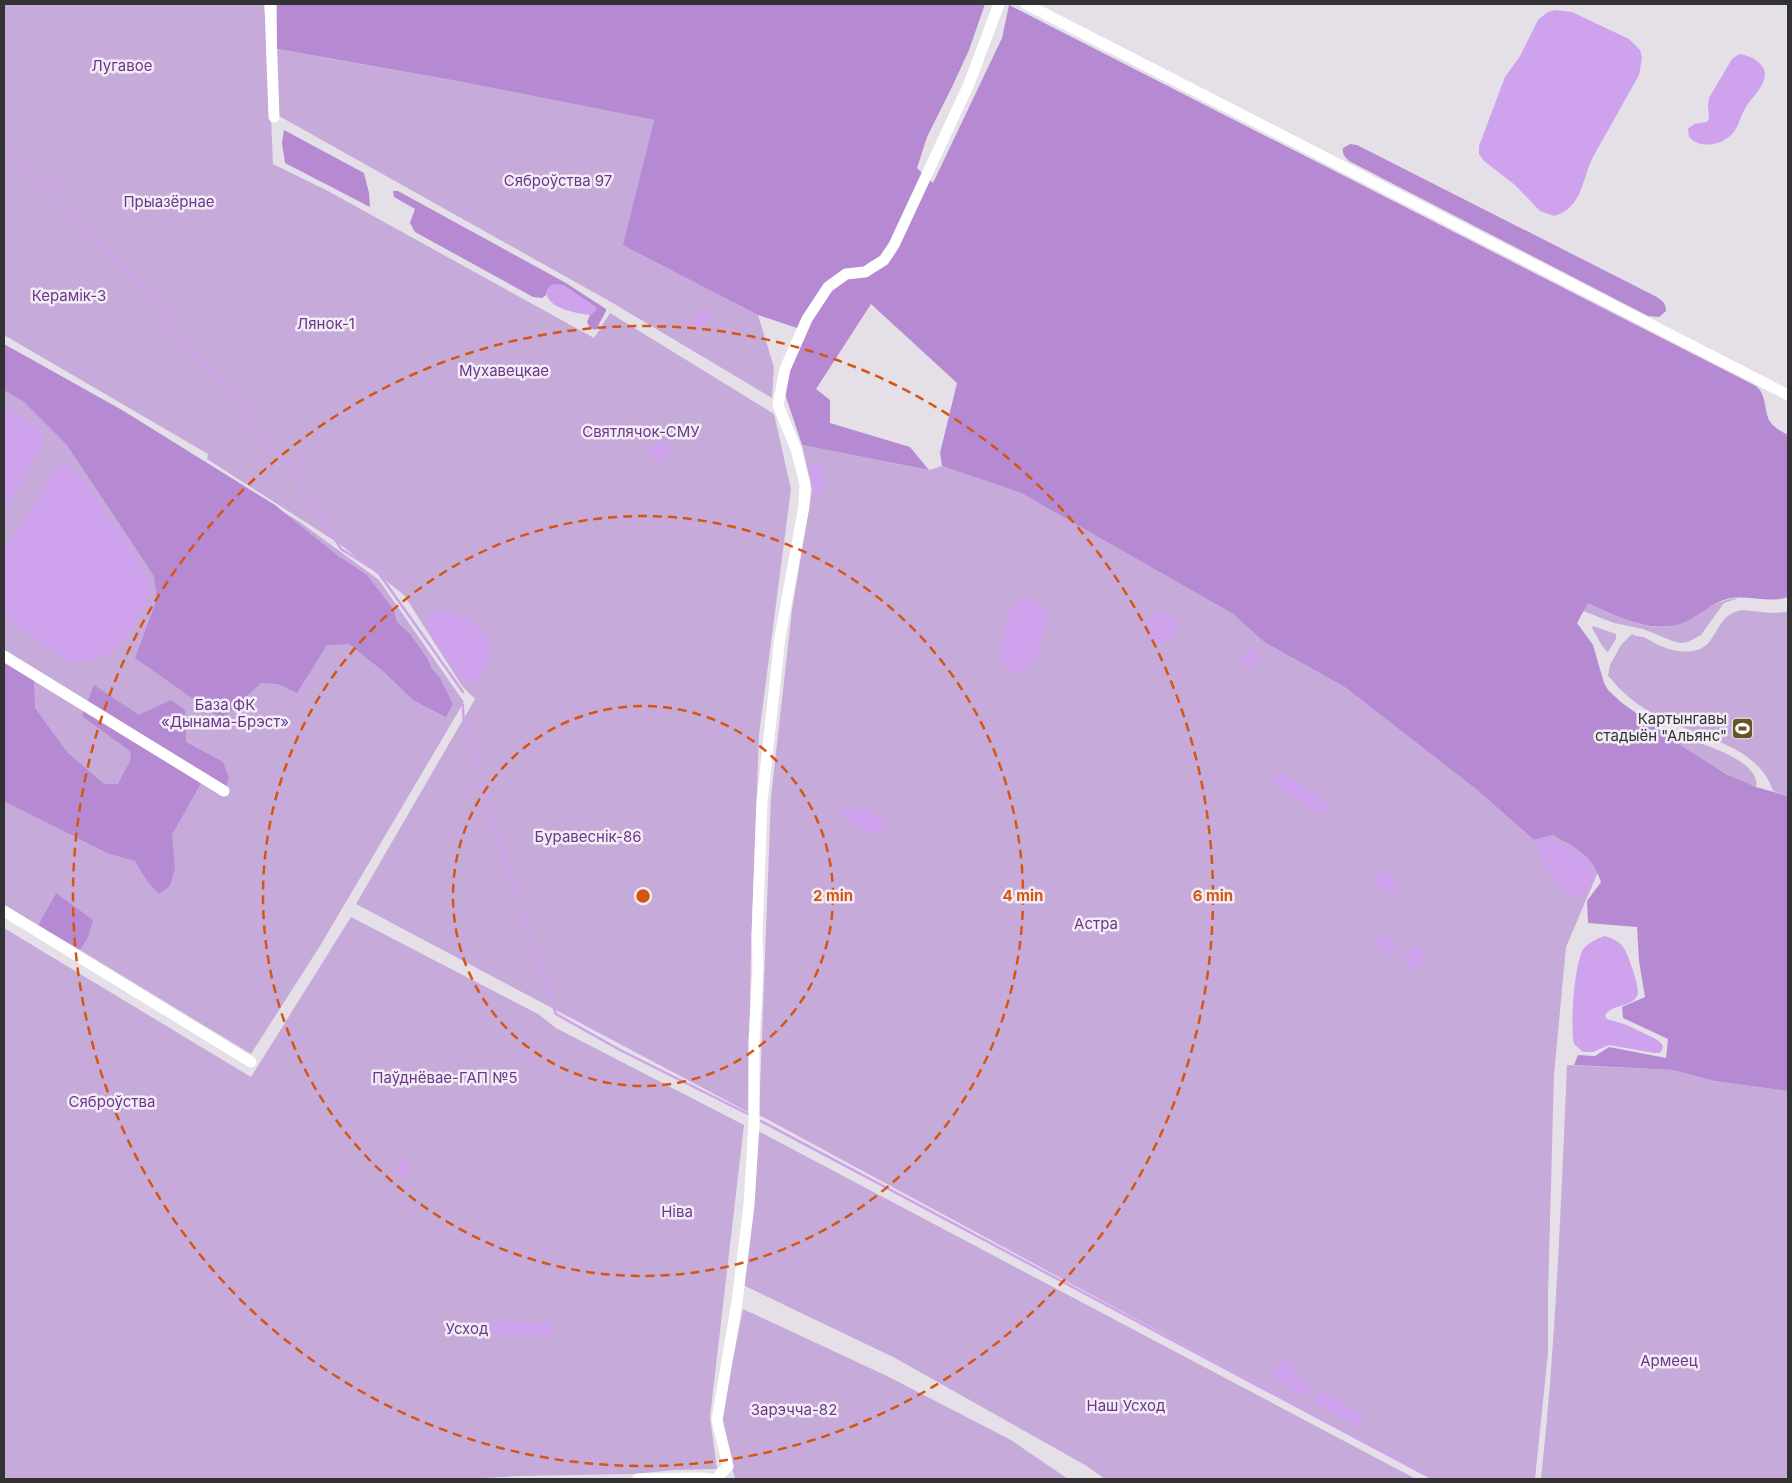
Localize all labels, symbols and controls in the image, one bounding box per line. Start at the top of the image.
park label: Лугавое [92,56,152,75]
park label: Сяброўства 97 [504,171,612,190]
park label: Прыазёрнае [123,192,215,211]
park label: Керамік-3 [32,286,106,305]
park label: Лянок-1 [297,314,355,333]
park label: Мухавецкае [459,361,549,380]
park label: Святлячок-СМУ [582,422,700,441]
park label: База ФК «Дынама-Брэст» [161,695,289,731]
place label: Картынгавы стадыён "Альянс" [1595,709,1727,745]
sports icon: Картынгавы стадыён "Альянс" [1731,716,1755,740]
park label: Буравеснік-86 [534,827,642,846]
text: 2 min [813,886,853,905]
text: 4 min [1003,886,1043,905]
text: 6 min [1193,886,1233,905]
centre of rings [634,887,652,905]
park label: Астра [1074,914,1118,933]
park label: Паўднёвае-ГАП №5 [372,1068,518,1087]
park label: Сяброўства [69,1092,155,1111]
park label: Ніва [661,1202,693,1221]
park label: Усход [446,1319,488,1338]
park label: Армеец [1640,1351,1698,1370]
park label: Наш Усход [1087,1396,1165,1415]
park label: Зарэчча-82 [751,1400,837,1419]

